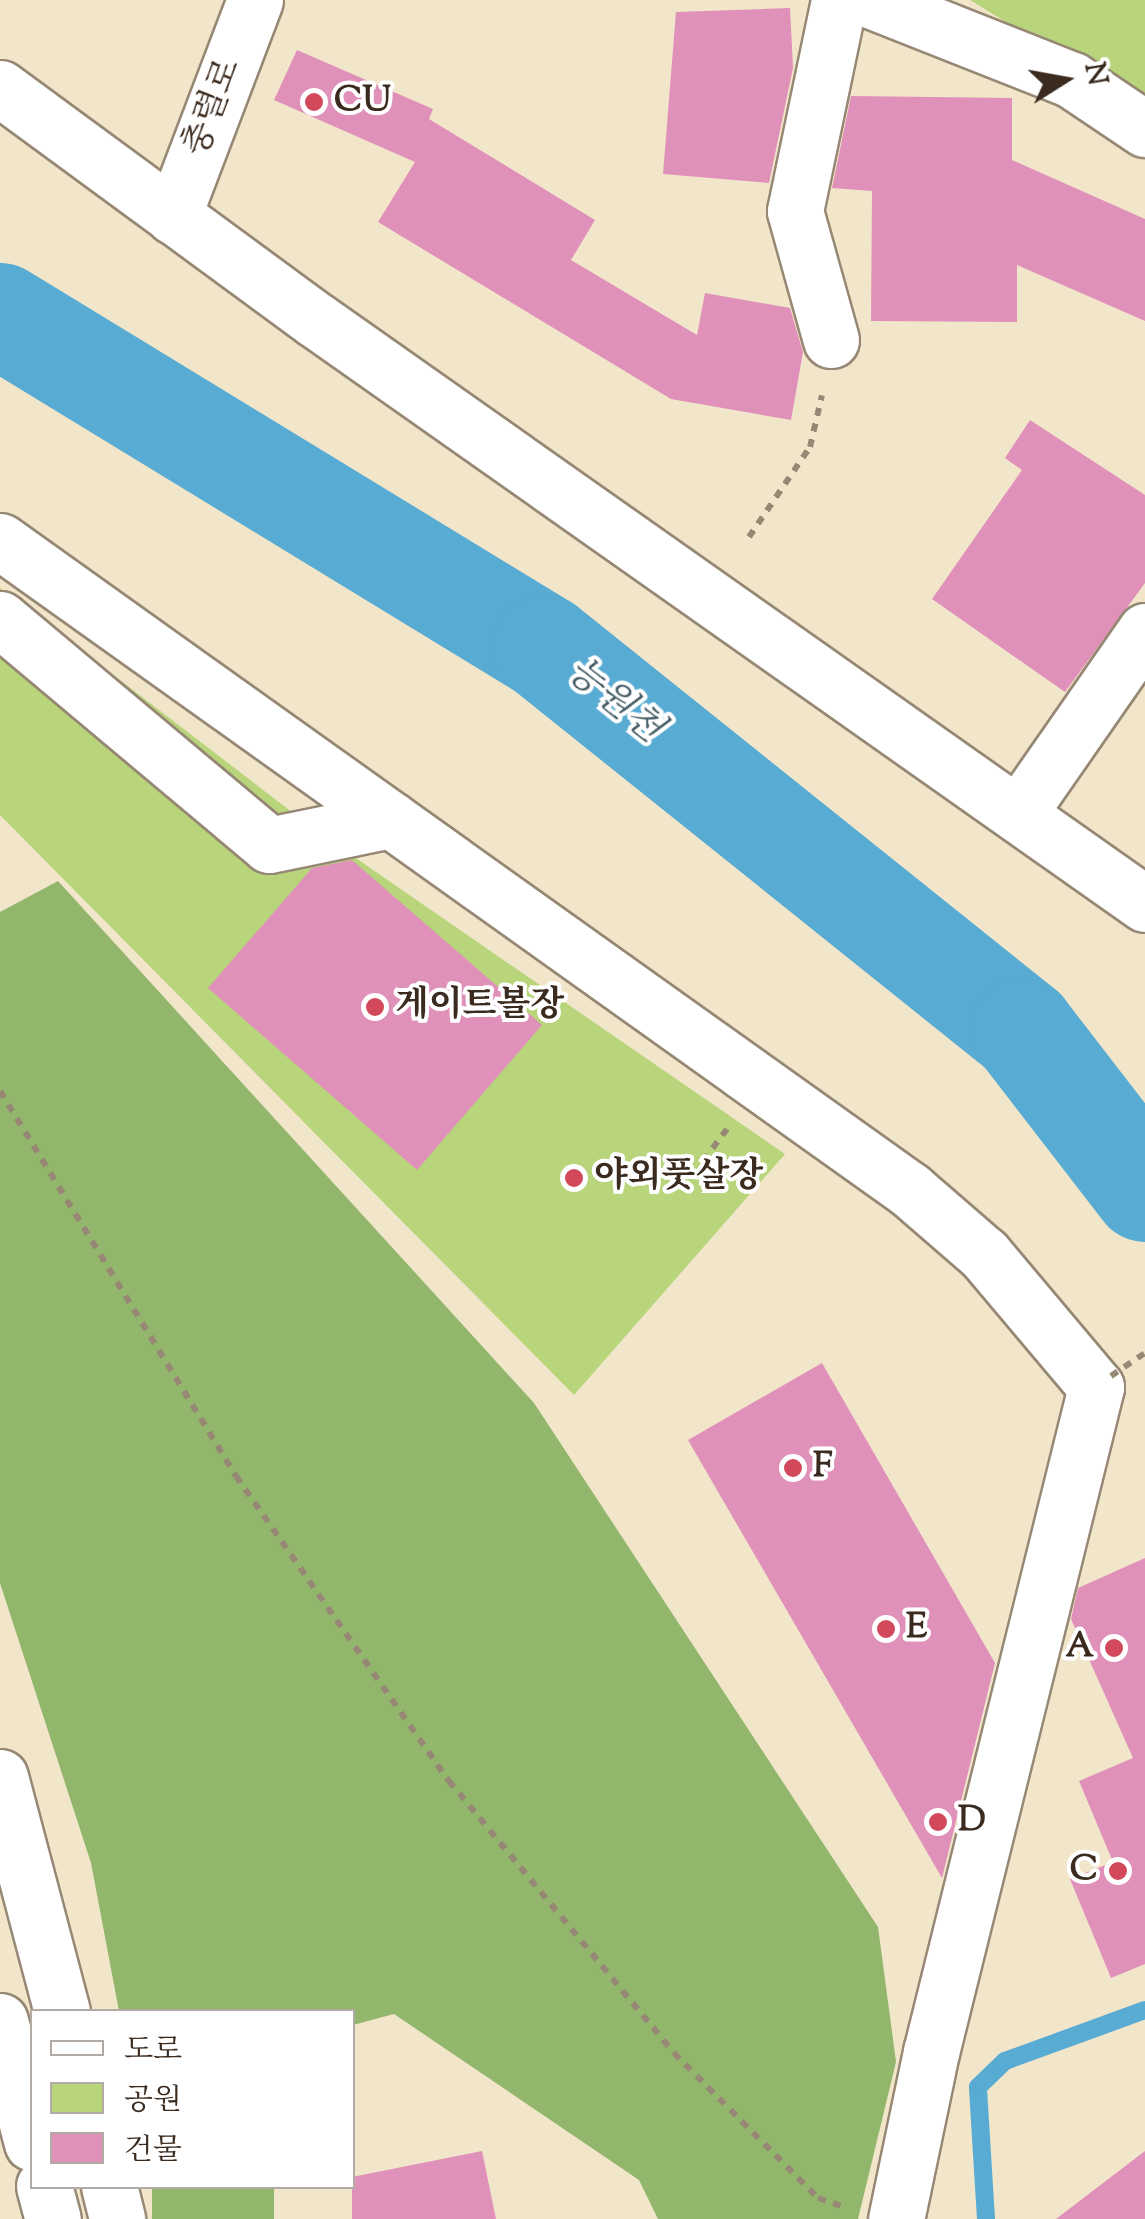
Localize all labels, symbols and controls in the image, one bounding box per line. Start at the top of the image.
north arrow [1015,30,1115,130]
street label: 충렬로 [176,53,252,163]
text: N [1073,59,1116,89]
place label: CU [334,81,391,123]
marker: CU [303,91,325,113]
water label: 능원천 [556,650,670,754]
place label: 게이트볼장 [395,986,564,1028]
marker: 게이트볼장 [364,996,386,1018]
place label: 야외풋살장 [594,1157,763,1199]
marker: 야외풋살장 [563,1167,585,1189]
place label: F [813,1447,832,1489]
marker: F [782,1457,804,1479]
place label: E [906,1608,927,1650]
marker: E [875,1618,897,1640]
place label: A [1066,1627,1094,1669]
marker: A [1103,1637,1125,1659]
place label: D [958,1801,986,1843]
marker: D [927,1811,949,1833]
place label: C [1070,1850,1098,1892]
marker: C [1107,1860,1129,1882]
legend [30,2009,355,2189]
text: 도로 [124,2030,182,2073]
text: 공원 [124,2080,182,2123]
text: 건물 [124,2130,182,2173]

